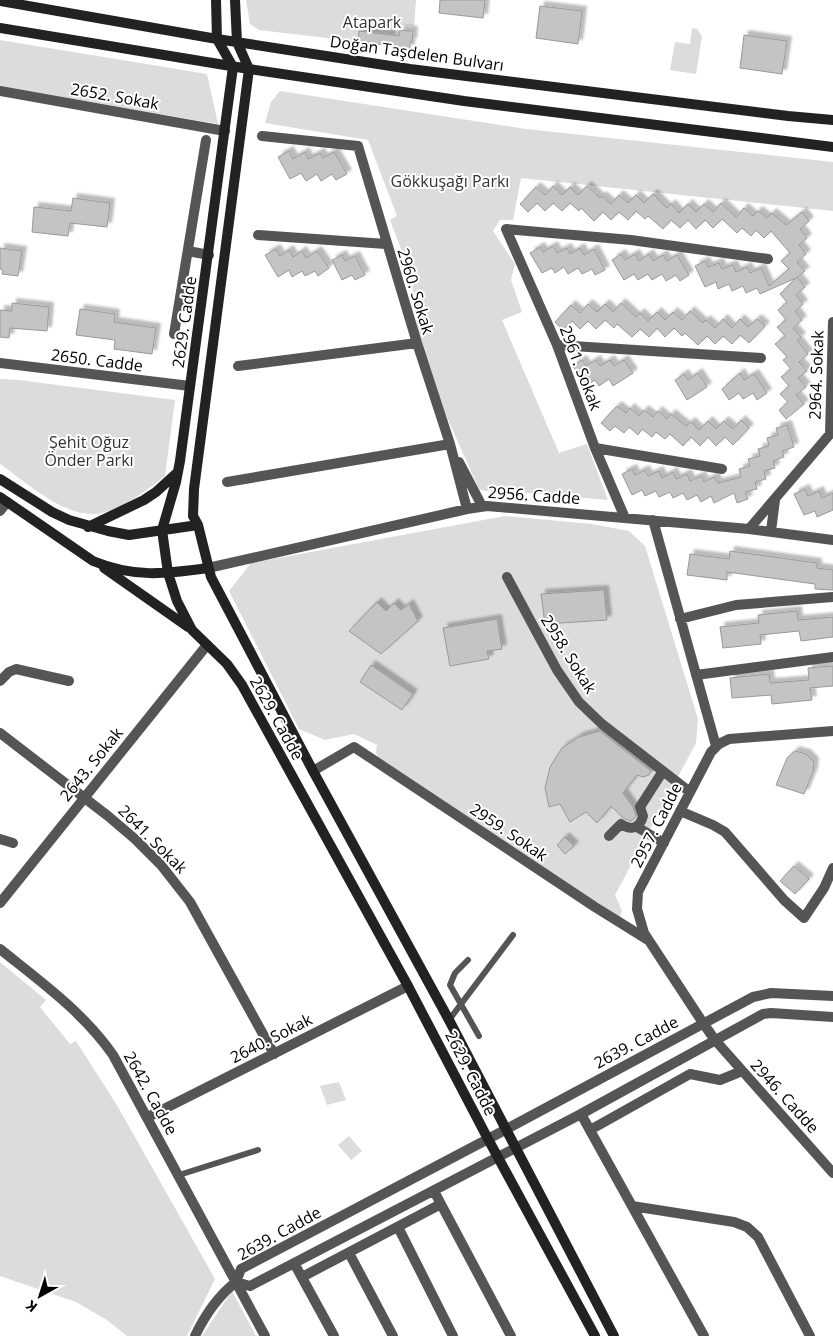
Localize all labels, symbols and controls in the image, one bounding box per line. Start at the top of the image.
park label: Atapark [343,11,402,33]
street label: Doğan Taşdelen Bulvarı [329,30,505,76]
street label: 2652. Sokak [69,77,161,115]
park label: Gökkuşağı Parkı [391,170,509,192]
street label: 2960. Sokak [392,245,440,337]
street label: 2629. Cadde [167,275,201,369]
street label: 2961. Sokak [555,322,607,414]
street label: 2964. Sokak [803,330,829,420]
street label: 2650. Cadde [50,343,144,377]
park label: Şehit Oğuz Önder Parkı [44,431,134,471]
street label: 2956. Cadde [487,481,581,509]
street label: 2958. Sokak [536,610,602,698]
street label: 2629. Cadde [245,672,309,764]
street label: 2643. Sokak [54,722,128,806]
street label: 2957. Cadde [625,779,687,871]
street label: 2959. Sokak [466,798,553,866]
street label: 2641. Sokak [114,800,193,879]
street label: 2640. Sokak [226,1008,316,1068]
street label: 2639. Cadde [590,1011,682,1073]
street label: 2629. Cadde [440,1027,502,1119]
street label: 2642. Cadde [119,1047,183,1139]
street label: 2946. Cadde [746,1054,824,1138]
street label: 2639. Cadde [233,1201,325,1265]
north arrow [15,1271,65,1321]
text: K [21,1296,41,1317]

